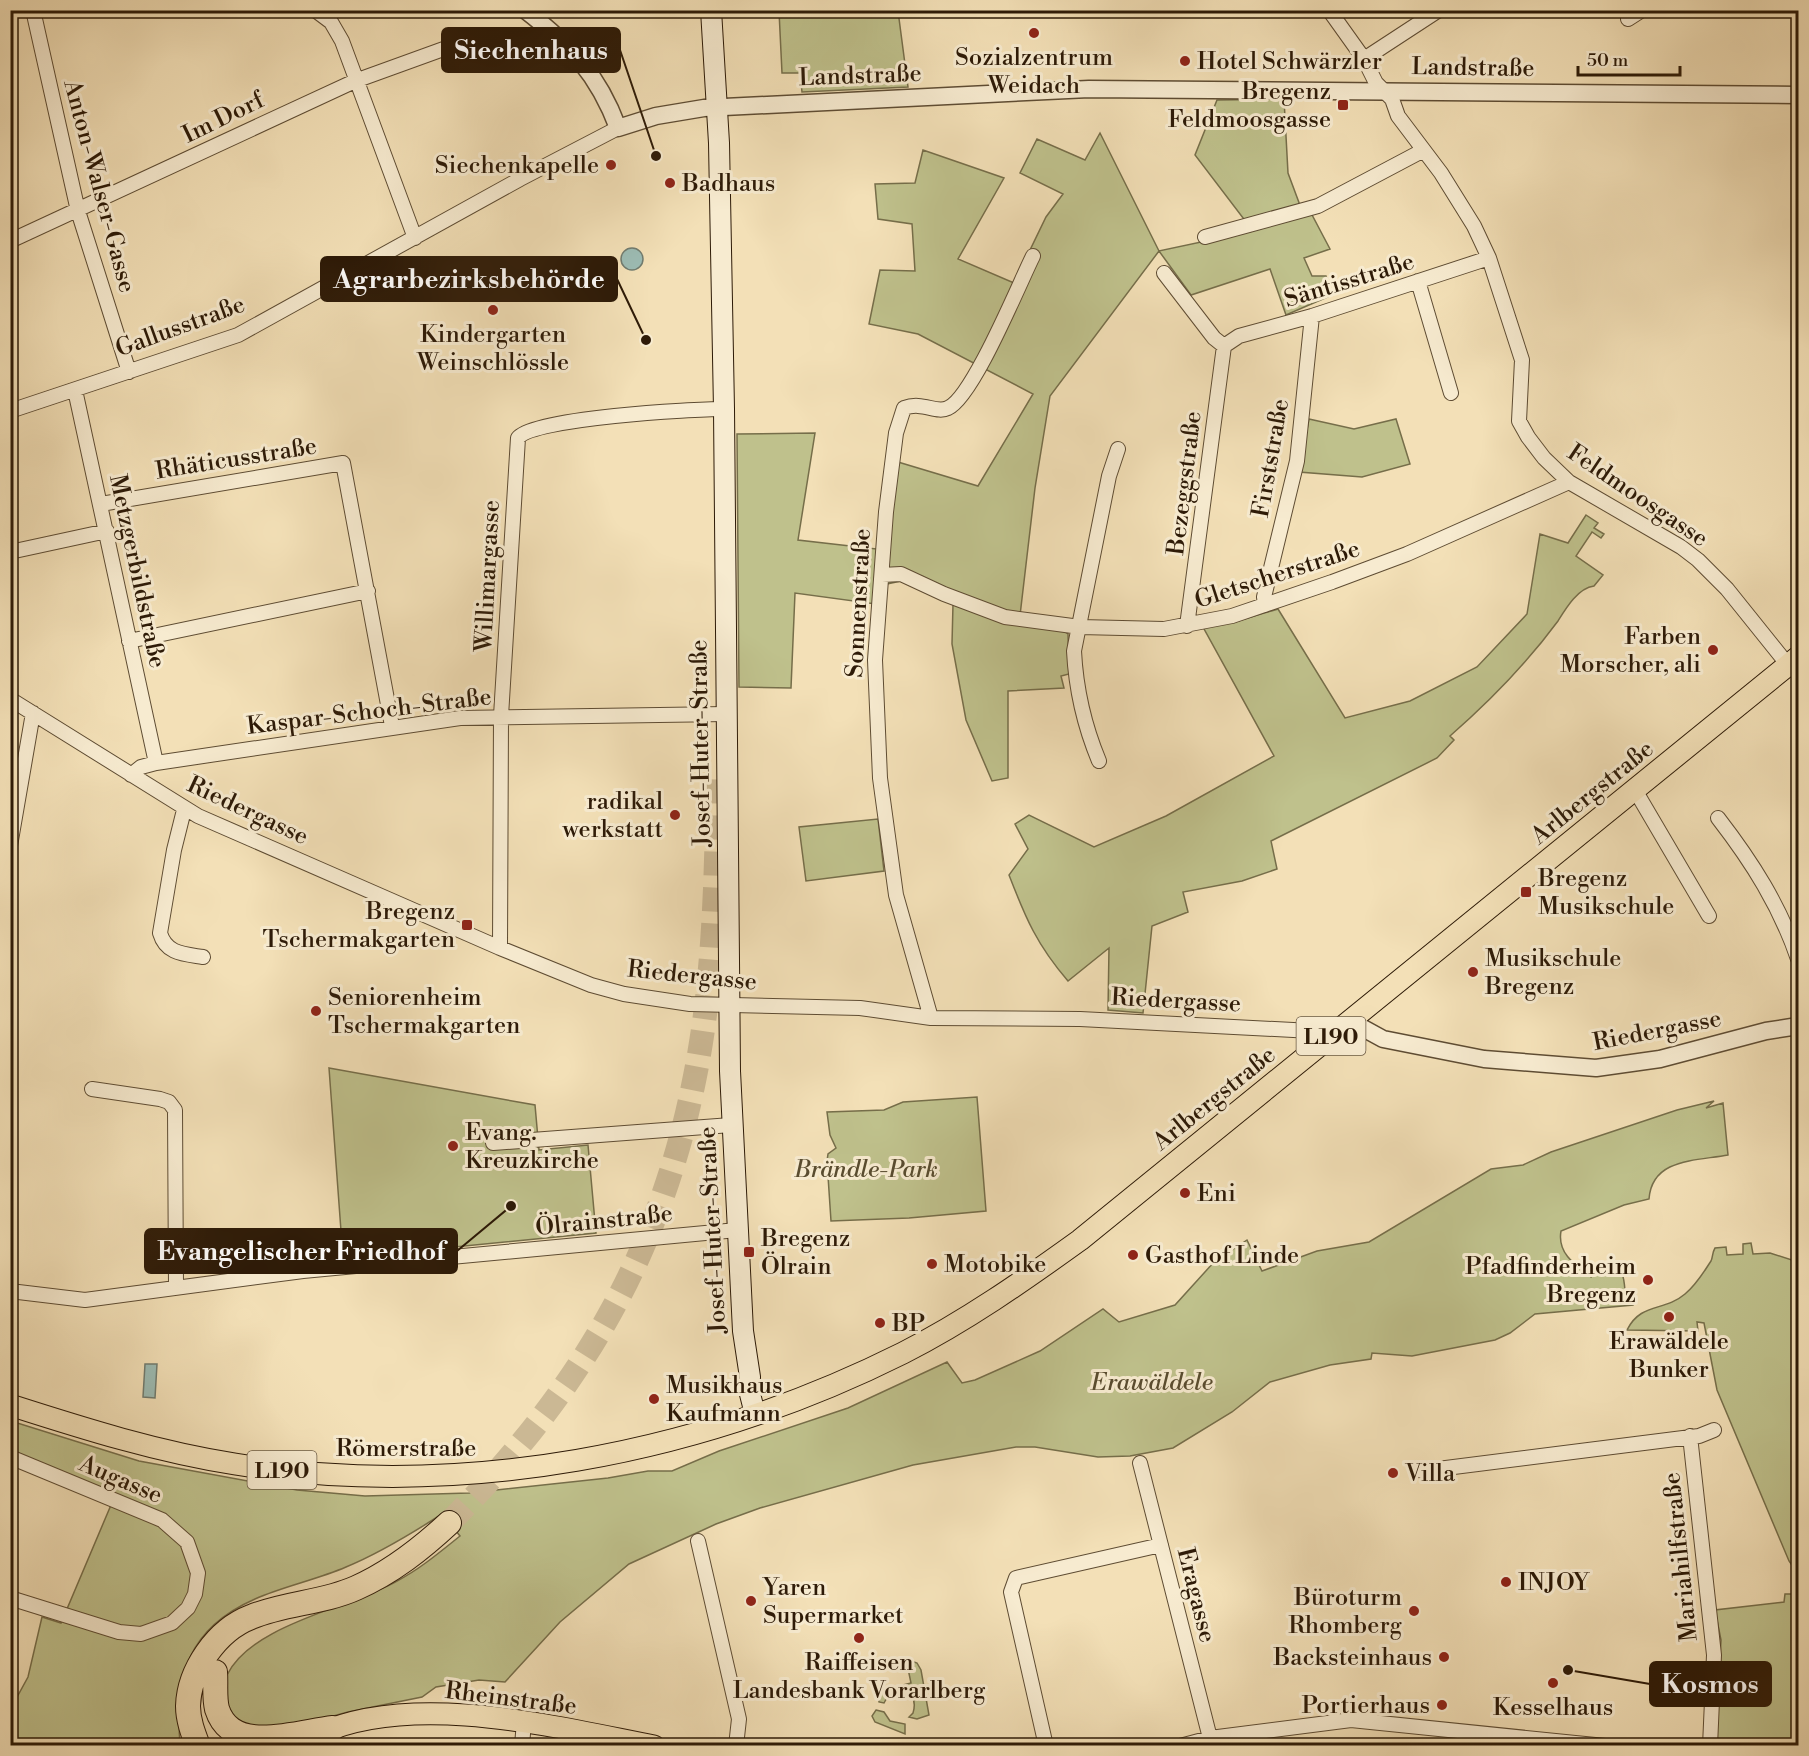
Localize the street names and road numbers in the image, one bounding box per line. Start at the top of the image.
street label: Landstraße [1411,52,1535,84]
street label: Landstraße [798,59,922,93]
street label: Anton-Walser-Gasse [56,76,142,296]
street label: Im Dorf [178,85,270,150]
street label: Säntisstraße [1281,247,1418,315]
street label: Gallusstraße [112,290,249,364]
street label: Firststraße [1246,396,1296,520]
street label: Bezeggstraße [1161,409,1209,558]
street label: Rhäticusstraße [153,431,319,487]
street label: Feldmoosgasse [1561,438,1713,554]
street label: Metzgerbildstraße [102,472,172,671]
street label: Willimargasse [469,499,507,654]
street label: Sonnenstraße [840,528,878,678]
street label: Gletscherstraße [1191,534,1364,616]
street label: Josef-Huter-Straße [684,639,718,848]
street label: Kaspar-Schoch-Straße [245,682,493,742]
street label: Arlbergstraße [1524,734,1660,852]
street label: Riedergasse [182,770,313,852]
street label: Riedergasse [626,954,758,998]
street label: Riedergasse [1110,983,1242,1019]
street label: Riedergasse [1590,1004,1724,1058]
road number: L190 [1296,1017,1366,1055]
street label: Arlbergstraße [1146,1040,1282,1158]
street label: Josef-Huter-Straße [693,1126,733,1335]
street label: Ölrainstraße [534,1198,674,1243]
street label: Römerstraße [336,1434,476,1464]
street label: Augasse [73,1449,167,1511]
road number: L190 [248,1451,316,1489]
street label: Mariahilfstraße [1657,1471,1705,1643]
street label: Eragasse [1170,1545,1222,1646]
street label: Rheinstraße [443,1676,578,1722]

